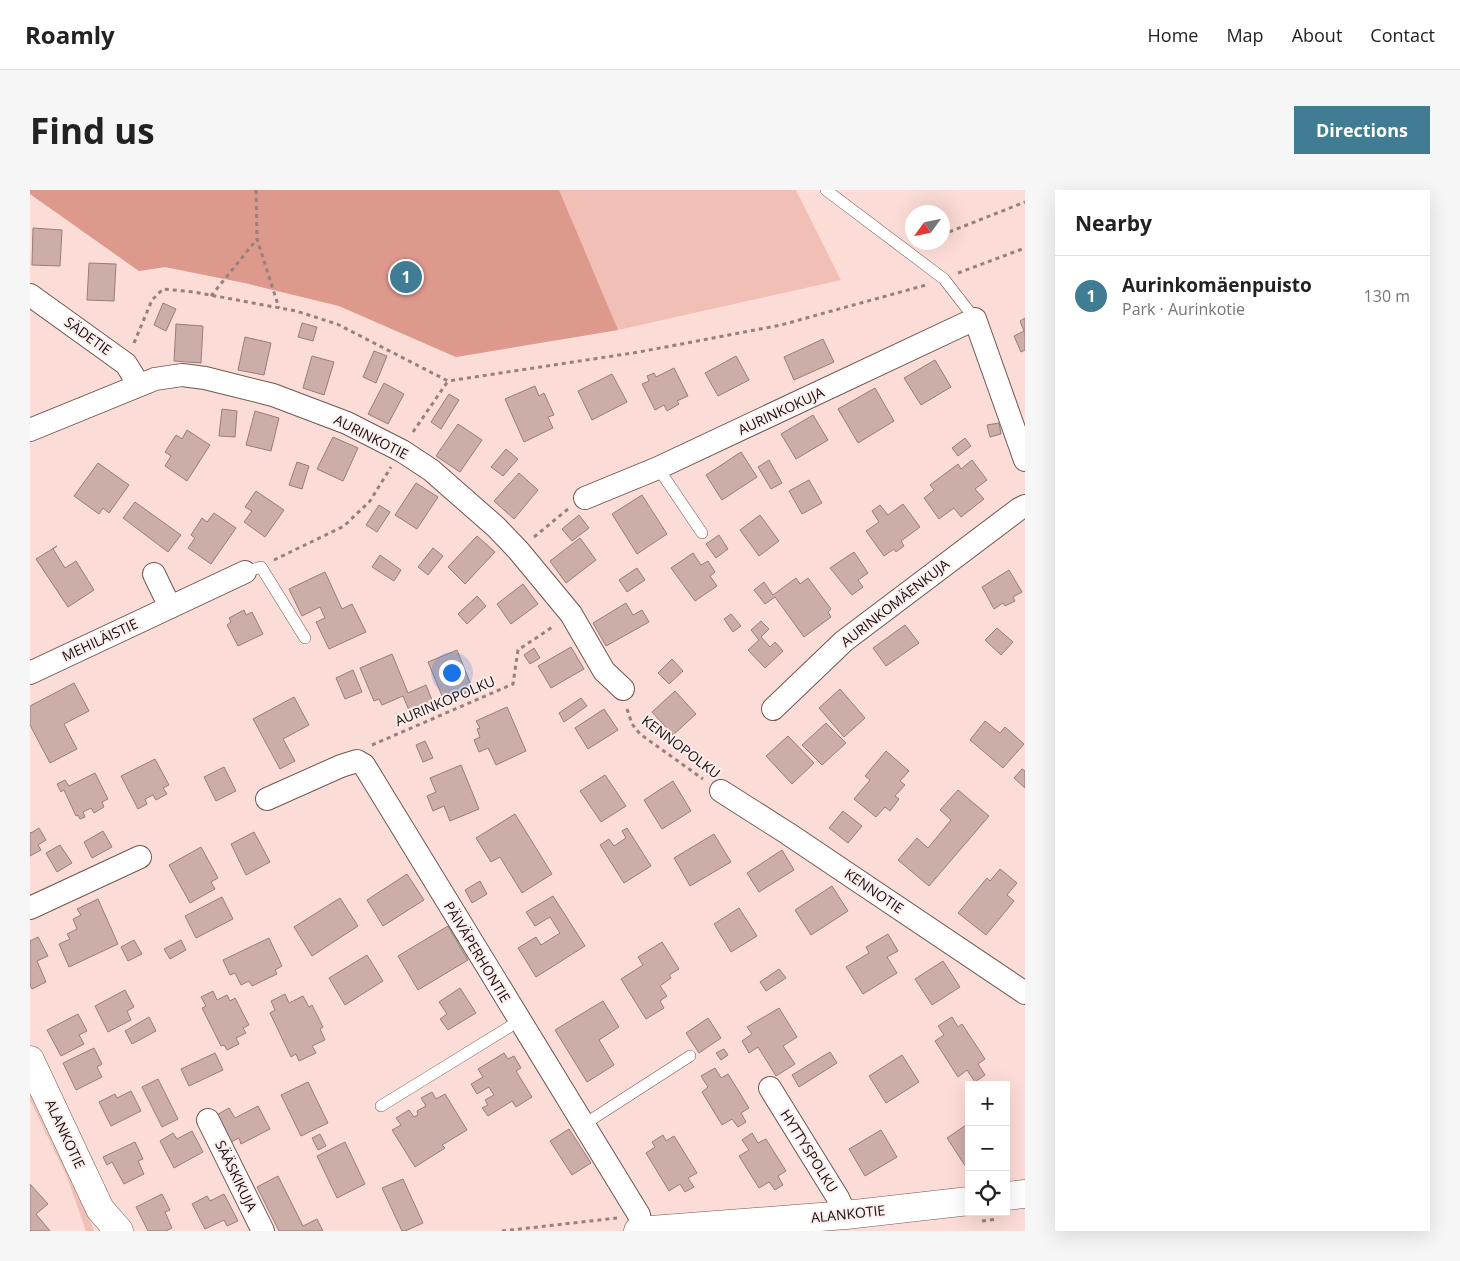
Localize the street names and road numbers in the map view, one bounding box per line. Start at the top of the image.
street label: SÄDETIE [61,312,116,359]
street label: AURINKOKUJA [735,382,827,439]
street label: AURINKOTIE [331,410,412,463]
street label: AURINKOMÄENKUJA [837,554,953,651]
street label: MEHILÄISTIE [59,614,141,665]
street label: AURINKOPOLKU [392,671,498,730]
street label: KENNOPOLKU [638,711,724,782]
street label: KENNOTIE [841,864,908,917]
street label: PÄIVÄPERHONTIE [440,898,515,1006]
street label: ALANKOTIE [41,1096,90,1172]
street label: HYTTYSPOLKU [776,1106,843,1196]
street label: SÄÄSKIKUJA [211,1137,262,1215]
street label: ALANKOTIE [810,1200,886,1227]

